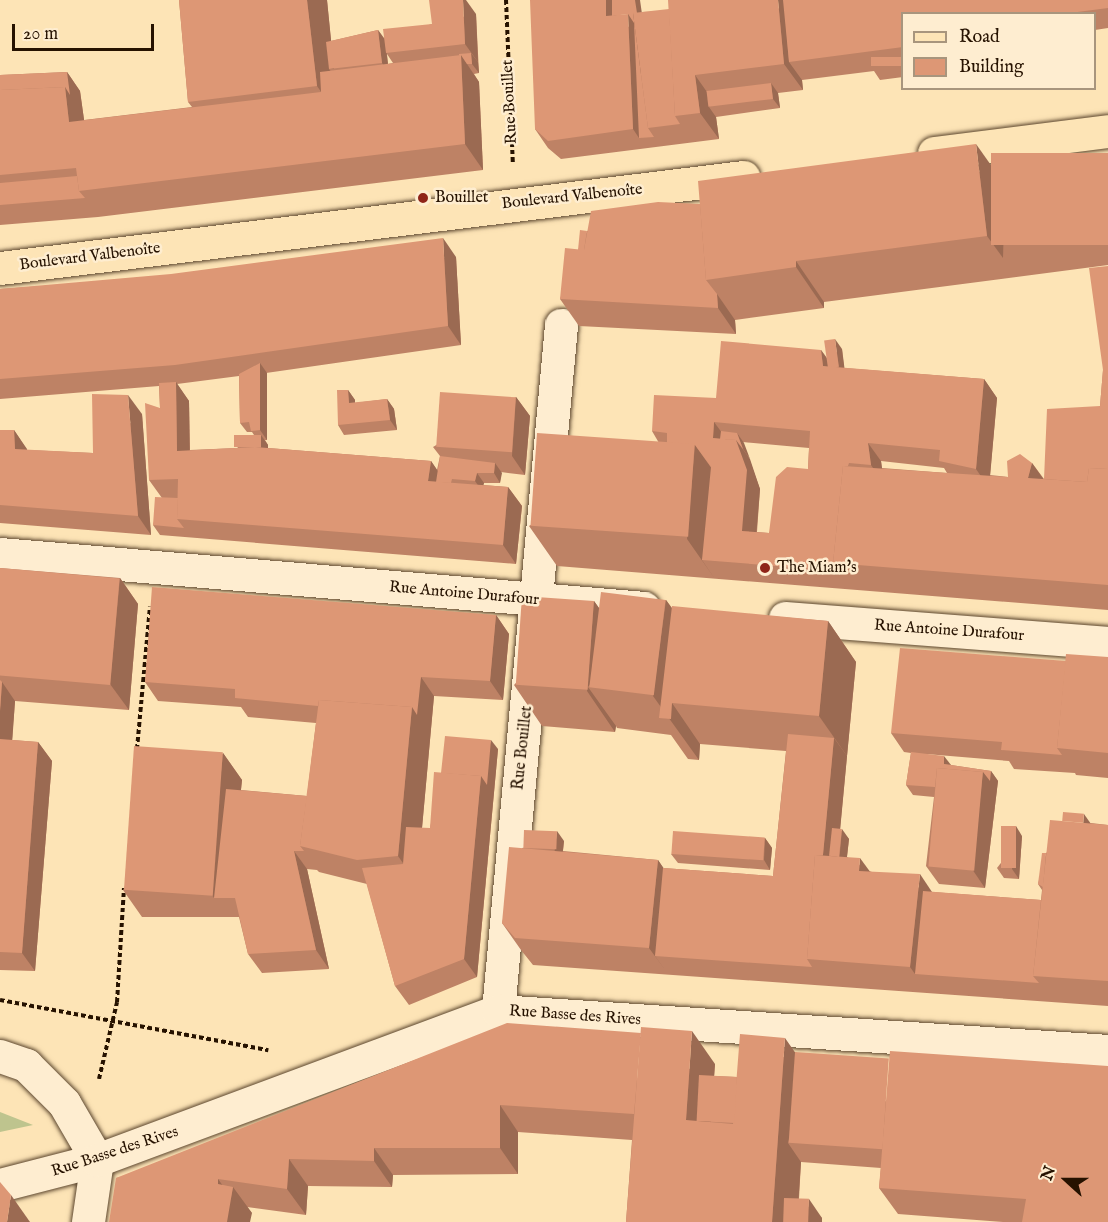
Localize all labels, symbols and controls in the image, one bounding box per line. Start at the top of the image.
scale bar [15,12,158,50]
legend [901,12,1096,90]
text: 20 m [23,23,58,46]
text: Road [959,26,1000,49]
text: Building [959,56,1024,79]
street label: Rue Bouillet [498,59,522,145]
street label: Boulevard Valbenoîte [501,180,643,214]
place label: Bouillet [435,188,488,208]
marker: Bouillet [416,191,430,205]
street label: Boulevard Valbenoîte [18,239,162,275]
place label: The Miam's [777,558,857,578]
marker: The Miam's [758,561,772,575]
street label: Rue Antoine Durafour [388,578,540,610]
street label: Rue Antoine Durafour [873,616,1025,646]
street label: Rue Bouillet [509,705,537,791]
street label: Rue Basse des Rives [508,1002,642,1030]
street label: Rue Basse des Rives [49,1122,181,1182]
north arrow [1036,1150,1096,1210]
text: N [1037,1164,1061,1184]

